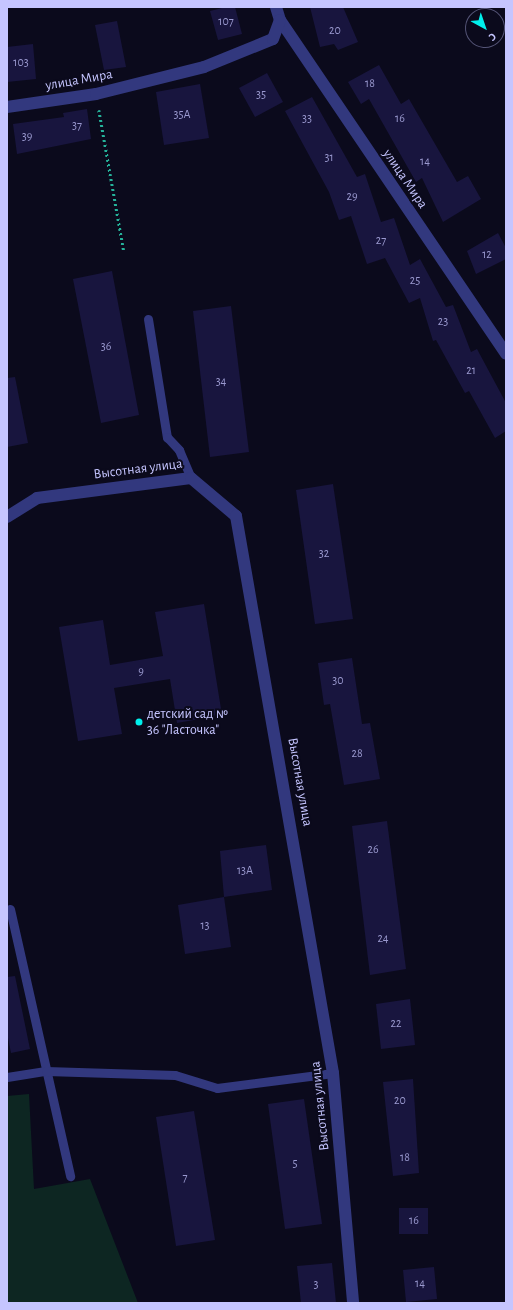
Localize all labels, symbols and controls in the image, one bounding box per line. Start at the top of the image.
north arrow [465,8,505,48]
house number: 107 [218,15,234,29]
house number: 20 [329,24,341,38]
text: С [487,31,498,43]
house number: 103 [13,56,29,70]
street label: улица Мира [44,66,114,94]
house number: 18 [365,77,375,91]
house number: 35 [256,88,266,102]
house number: 35А [173,108,191,122]
house number: 33 [302,112,312,126]
house number: 16 [395,112,405,126]
house number: 37 [72,119,82,133]
house number: 39 [22,130,32,144]
street label: улица Мира [379,146,431,212]
house number: 31 [324,151,334,165]
house number: 14 [420,155,430,169]
house number: 29 [346,190,358,204]
house number: 27 [376,234,386,248]
house number: 12 [482,248,492,262]
house number: 25 [410,274,420,288]
house number: 23 [438,315,448,329]
house number: 36 [101,340,111,354]
house number: 21 [466,364,476,378]
house number: 34 [216,375,226,389]
street label: Высотная улица [92,455,184,483]
house number: 32 [319,547,329,561]
house number: 9 [138,665,144,679]
house number: 30 [332,674,344,688]
place label: детский сад № 36 "Ласточка" [147,706,228,738]
marker: детский сад № 36 "Ласточка" [134,717,144,727]
street label: Высотная улица [284,736,316,828]
house number: 28 [351,747,363,761]
house number: 26 [367,843,379,857]
house number: 13А [237,864,253,878]
house number: 13 [200,919,210,933]
house number: 24 [377,932,389,946]
house number: 22 [391,1017,401,1031]
street label: Высотная улица [307,1061,333,1151]
house number: 20 [394,1094,406,1108]
house number: 18 [400,1151,410,1165]
house number: 5 [292,1157,298,1171]
house number: 7 [182,1171,188,1185]
house number: 16 [409,1214,419,1228]
house number: 14 [415,1277,425,1291]
house number: 3 [314,1278,318,1292]

